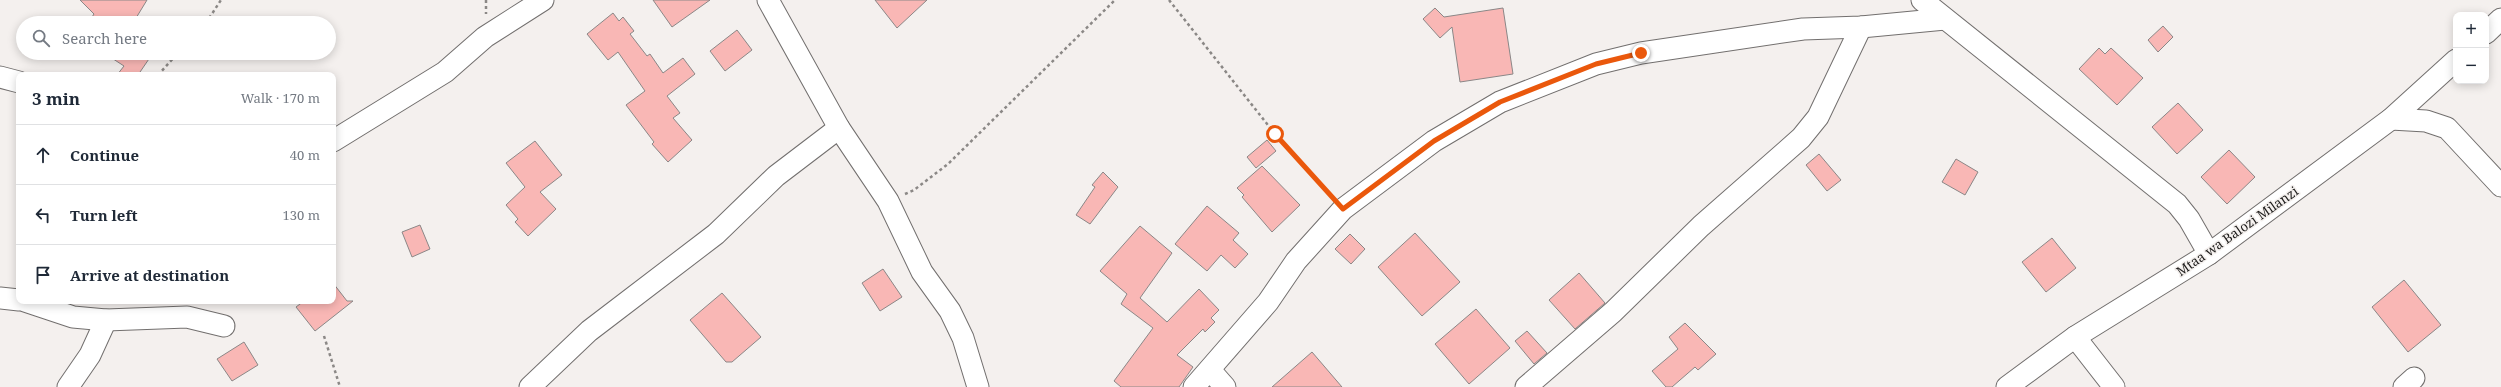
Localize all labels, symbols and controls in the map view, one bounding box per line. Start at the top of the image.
map controls [2453,12,2489,84]
button: + [2453,12,2489,48]
search box [16,16,336,60]
icon: search [30,27,52,49]
text: Search here [62,28,147,48]
route end [1632,44,1650,62]
button: − [2453,48,2489,84]
text: 3 min [32,87,80,110]
text: Walk · 170 m [241,89,320,107]
route start [1266,125,1284,143]
icon: ahead [32,144,54,166]
text: Continue [70,145,139,165]
text: 40 m [290,146,320,164]
street label: Mtaa wa Balozi Milanzi [2172,182,2302,280]
icon: left [32,204,54,226]
text: Turn left [70,205,138,225]
text: 130 m [283,206,320,224]
icon: arrive [32,264,54,286]
text: Arrive at destination [70,265,229,285]

